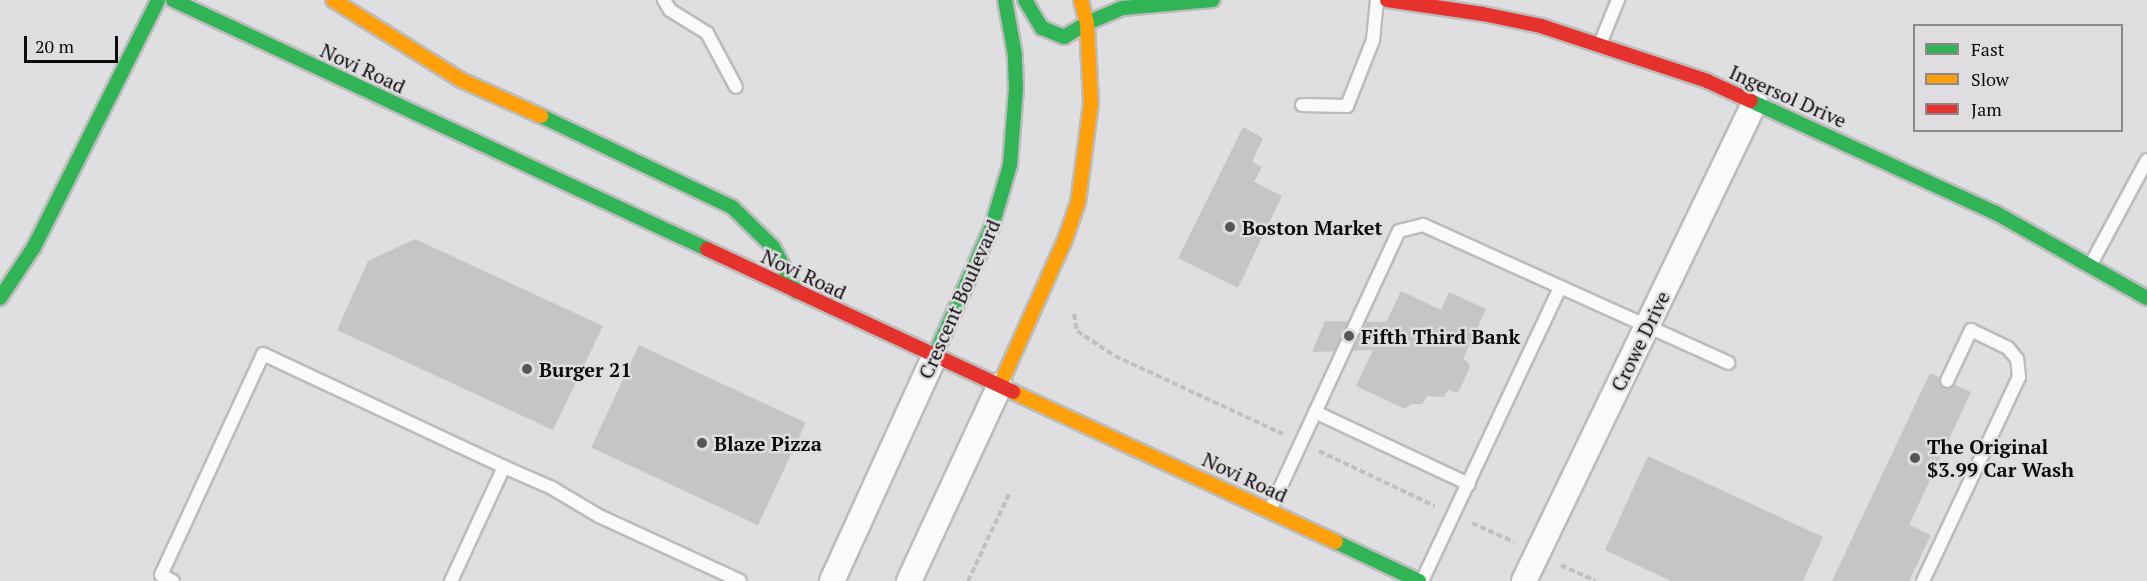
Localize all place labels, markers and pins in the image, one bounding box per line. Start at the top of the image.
place label: Boston Market [1242,215,1382,239]
marker: Boston Market [1223,220,1237,234]
place label: Fifth Third Bank [1361,324,1520,348]
marker: Fifth Third Bank [1342,329,1356,343]
place label: Burger 21 [539,357,632,381]
marker: Burger 21 [520,362,534,376]
place label: Blaze Pizza [714,431,822,455]
place label: The Original $3.99 Car Wash [1927,434,2074,481]
marker: Blaze Pizza [695,436,709,450]
marker: The Original $3.99 Car Wash [1908,451,1922,465]

